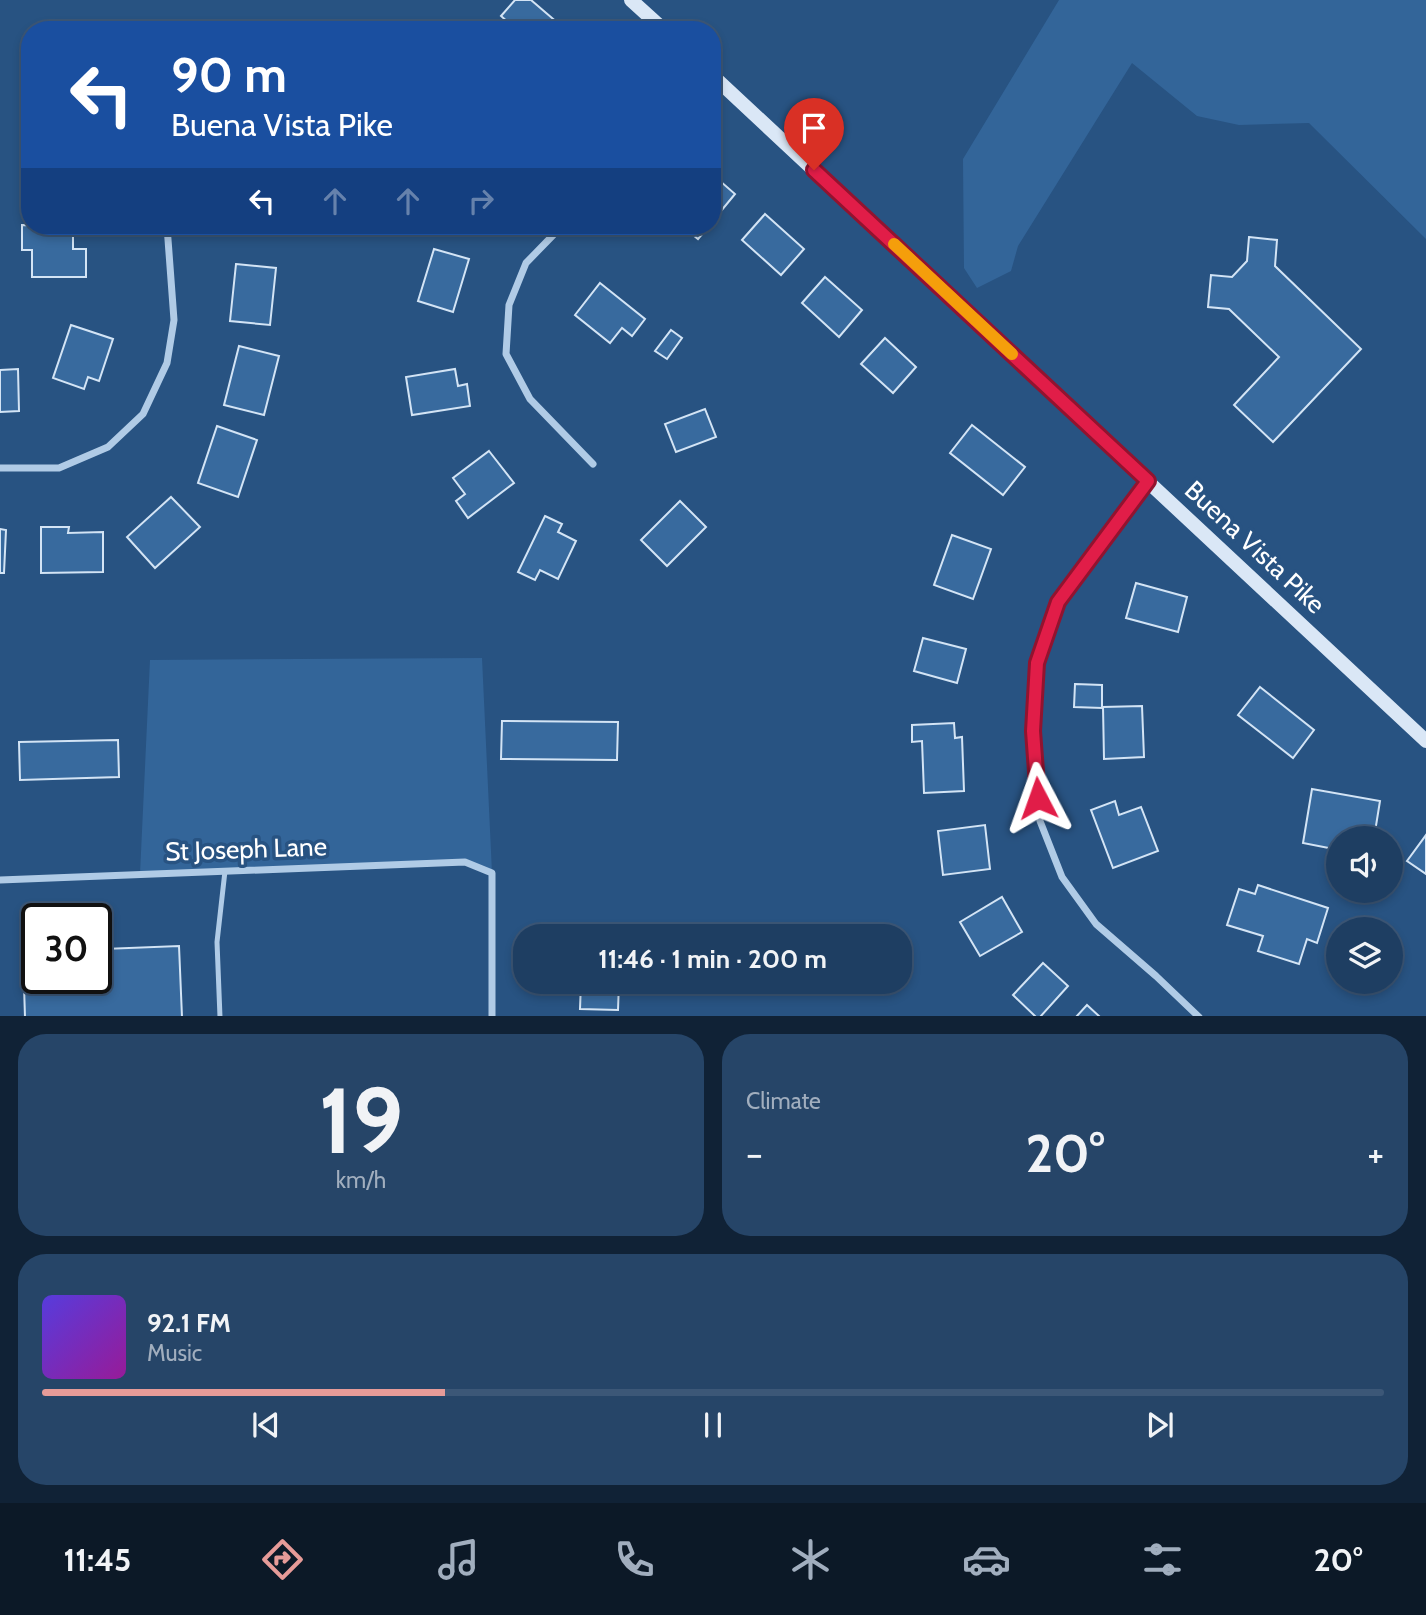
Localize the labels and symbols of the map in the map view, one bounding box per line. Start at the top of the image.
pin [784,98,844,170]
street label: Buena Vista Pike [1178,474,1332,620]
position arrow [1001,761,1075,835]
street label: St Joseph Lane [165,830,327,868]
speed limit sign: 30 [21,903,112,994]

